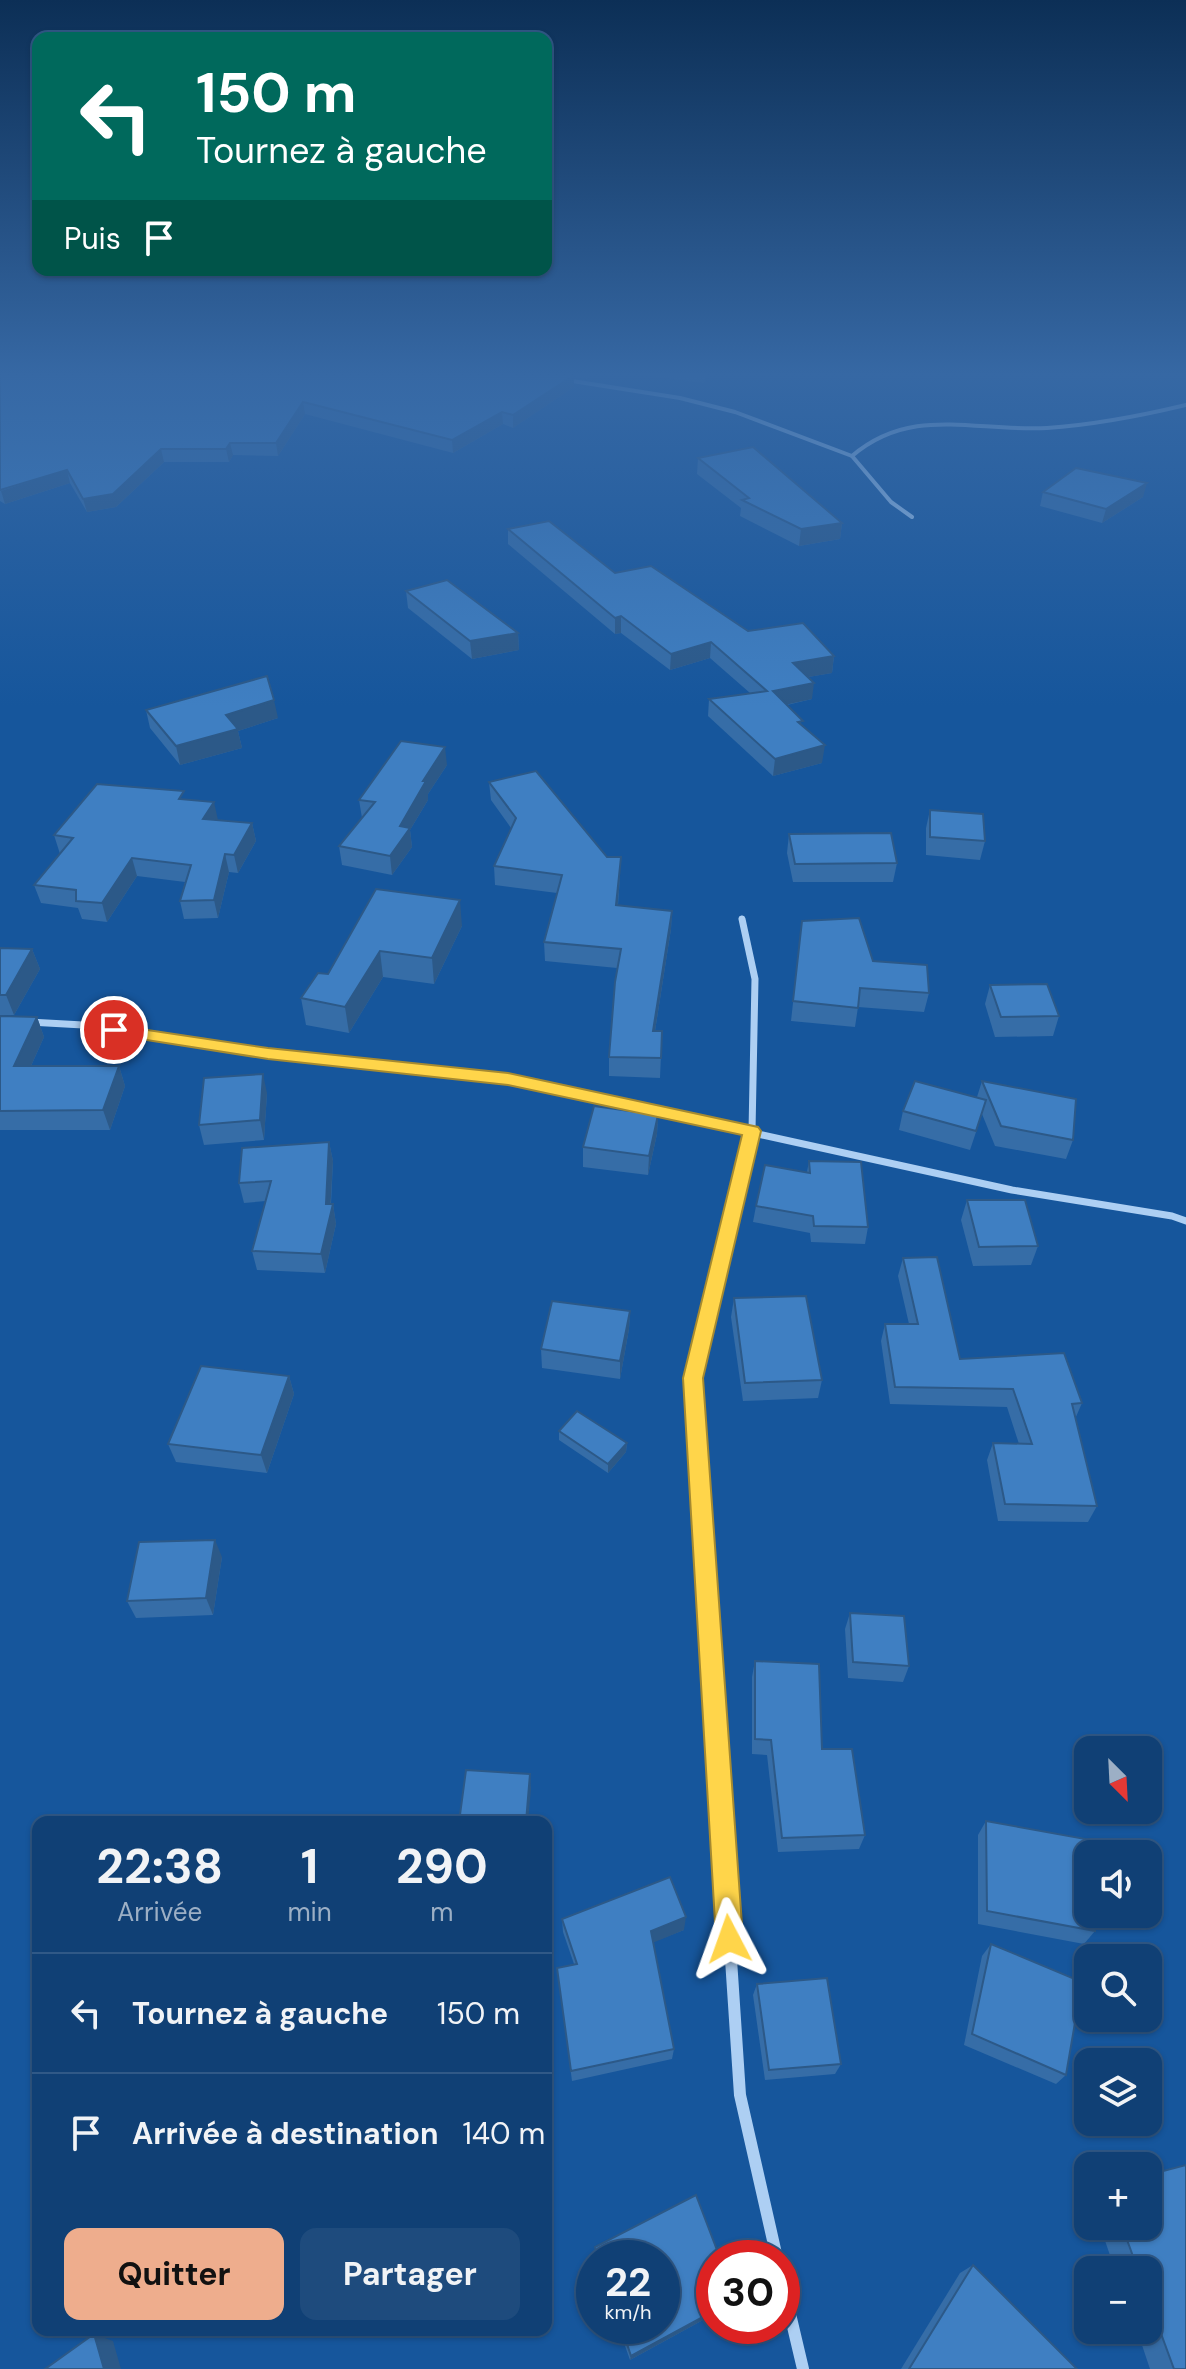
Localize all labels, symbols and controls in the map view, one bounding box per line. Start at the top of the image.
text: 150 m [196,56,357,129]
icon: left [64,64,168,168]
text: Tournez à gauche [196,127,487,174]
icon: arrive [137,216,181,260]
text: Puis [64,219,121,258]
pin [80,996,148,1064]
icon: arrive [92,1008,136,1052]
north arrow [1074,1736,1162,1824]
map controls [1074,1736,1162,2344]
text: 22:38 [96,1835,223,1898]
text: 1 [301,1835,318,1898]
text: 290 [396,1835,488,1898]
button: sound [1074,1840,1162,1928]
text: Arrivée [117,1895,202,1929]
text: min [287,1895,332,1929]
text: m [430,1895,453,1929]
position arrow [687,1897,771,1981]
button: search [1074,1944,1162,2032]
icon: left [64,1991,108,2035]
text: Tournez à gauche [132,1994,388,2033]
text: 150 m [437,1994,520,2033]
button: layers [1074,2048,1162,2136]
icon: arrive [64,2111,108,2155]
text: Arrivée à destination [132,2114,438,2153]
text: 140 m [462,2114,545,2153]
button: + [1074,2152,1162,2240]
button: Quitter [64,2228,284,2320]
button: Partager [300,2228,520,2320]
speed limit sign: 30 [696,2240,800,2344]
text: 22 [605,2256,651,2308]
button: − [1074,2256,1162,2344]
text: km/h [604,2299,652,2325]

